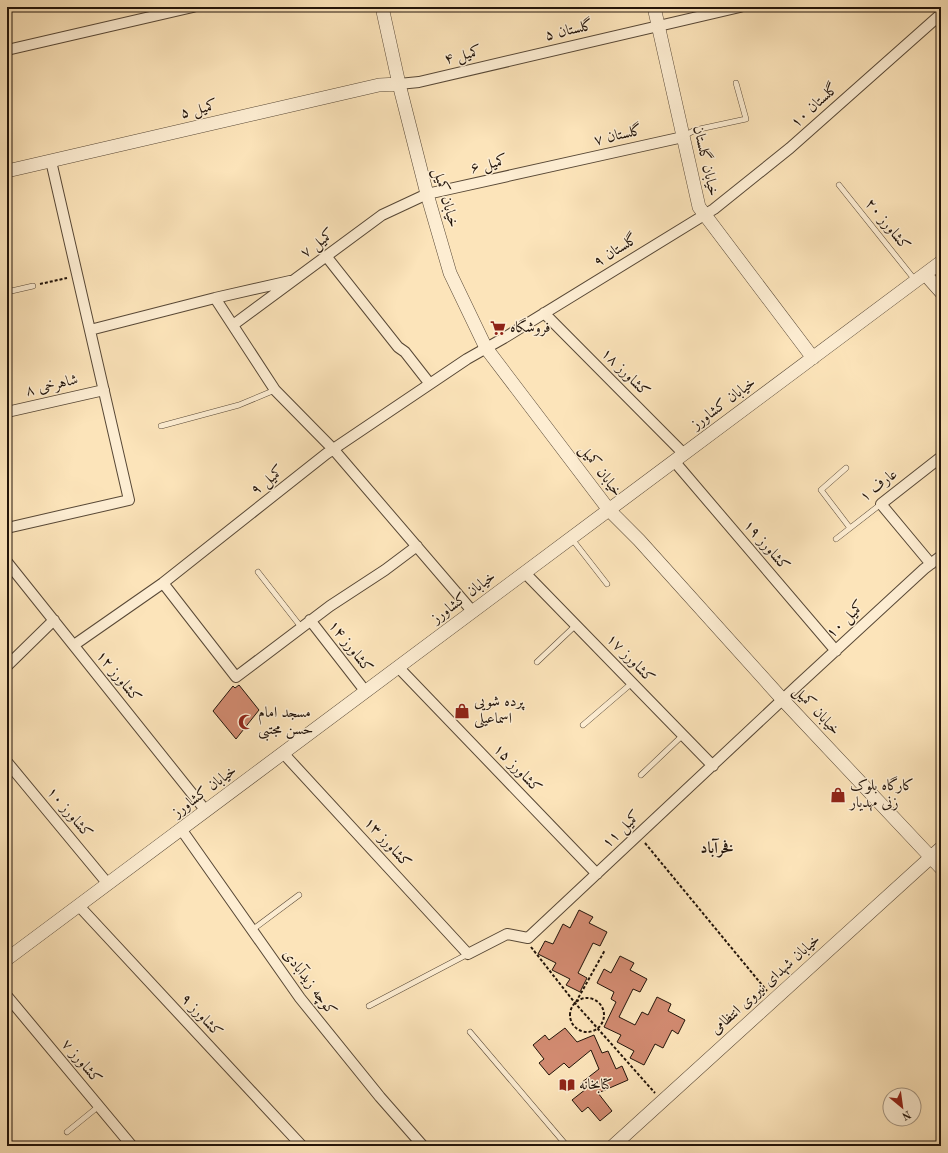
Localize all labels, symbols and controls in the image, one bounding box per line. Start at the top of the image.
street label: گلستان ۵ [543,15,594,44]
street label: کمیل ۴ [443,43,483,69]
street label: گلستان ۱۰ [787,79,841,131]
street label: کمیل ۵ [179,97,219,123]
street label: گلستان ۷ [592,120,643,149]
street label: خیابان گلستان [690,124,723,198]
street label: کمیل ۶ [469,152,509,178]
street label: خیابان کمیل [428,166,462,230]
street label: کشاورز ۲۰ [862,196,913,254]
street label: کمیل ۷ [297,225,339,263]
street label: گلستان ۹ [590,229,641,270]
place label: فروشگاه [510,317,550,337]
supermarket icon: فروشگاه [489,319,507,337]
street label: کشاورز ۱۸ [598,345,653,400]
street label: شاهرخی ۸ [24,373,80,400]
street label: خیابان کشاورز [687,374,759,434]
street label: خیابان کمیل [574,441,626,501]
street label: کمیل ۹ [247,462,289,500]
street label: عارف ۱ [857,467,901,505]
street label: کشاورز ۱۹ [740,517,793,574]
street label: خیابان کشاورز [427,568,499,628]
street label: کمیل ۱۰ [823,597,869,643]
street label: کشاورز ۱۴ [325,618,376,676]
street label: کشاورز ۱۷ [603,631,658,686]
street label: کشاورز ۱۲ [93,648,144,706]
street label: خیابان کمیل [788,682,844,740]
place label: پرده شویی اسماعیلی [474,695,525,729]
shop icon: پرده شویی اسماعیلی [453,702,471,720]
place label: مسجد امام حسن مجتبی [258,706,313,741]
mosque icon: مسجد امام حسن مجتبی [237,713,255,731]
street label: کشاورز ۱۵ [490,741,545,796]
street label: خیابان کشاورز [168,762,240,822]
place label: کارگاه بلوک زنی مهدیار [848,776,914,812]
street label: کشاورز ۱۰ [43,784,95,841]
shop icon: کارگاه بلوک زنی مهدیار [829,786,847,804]
street label: کمیل ۱۱ [599,807,645,853]
street label: کشاورز ۱۳ [361,814,414,871]
district label: فخرآباد [700,838,734,858]
street label: خیابان شهدای نیروی انتظامی [708,932,824,1039]
street label: کوچه زیدآبادی [278,945,341,1020]
street label: کشاورز ۹ [178,991,225,1040]
street label: کشاورز ۷ [58,1036,104,1087]
library icon: کتابخانه [558,1076,576,1094]
place label: کتابخانه [579,1078,613,1094]
north arrow [882,1087,922,1127]
text: N [899,1108,912,1122]

